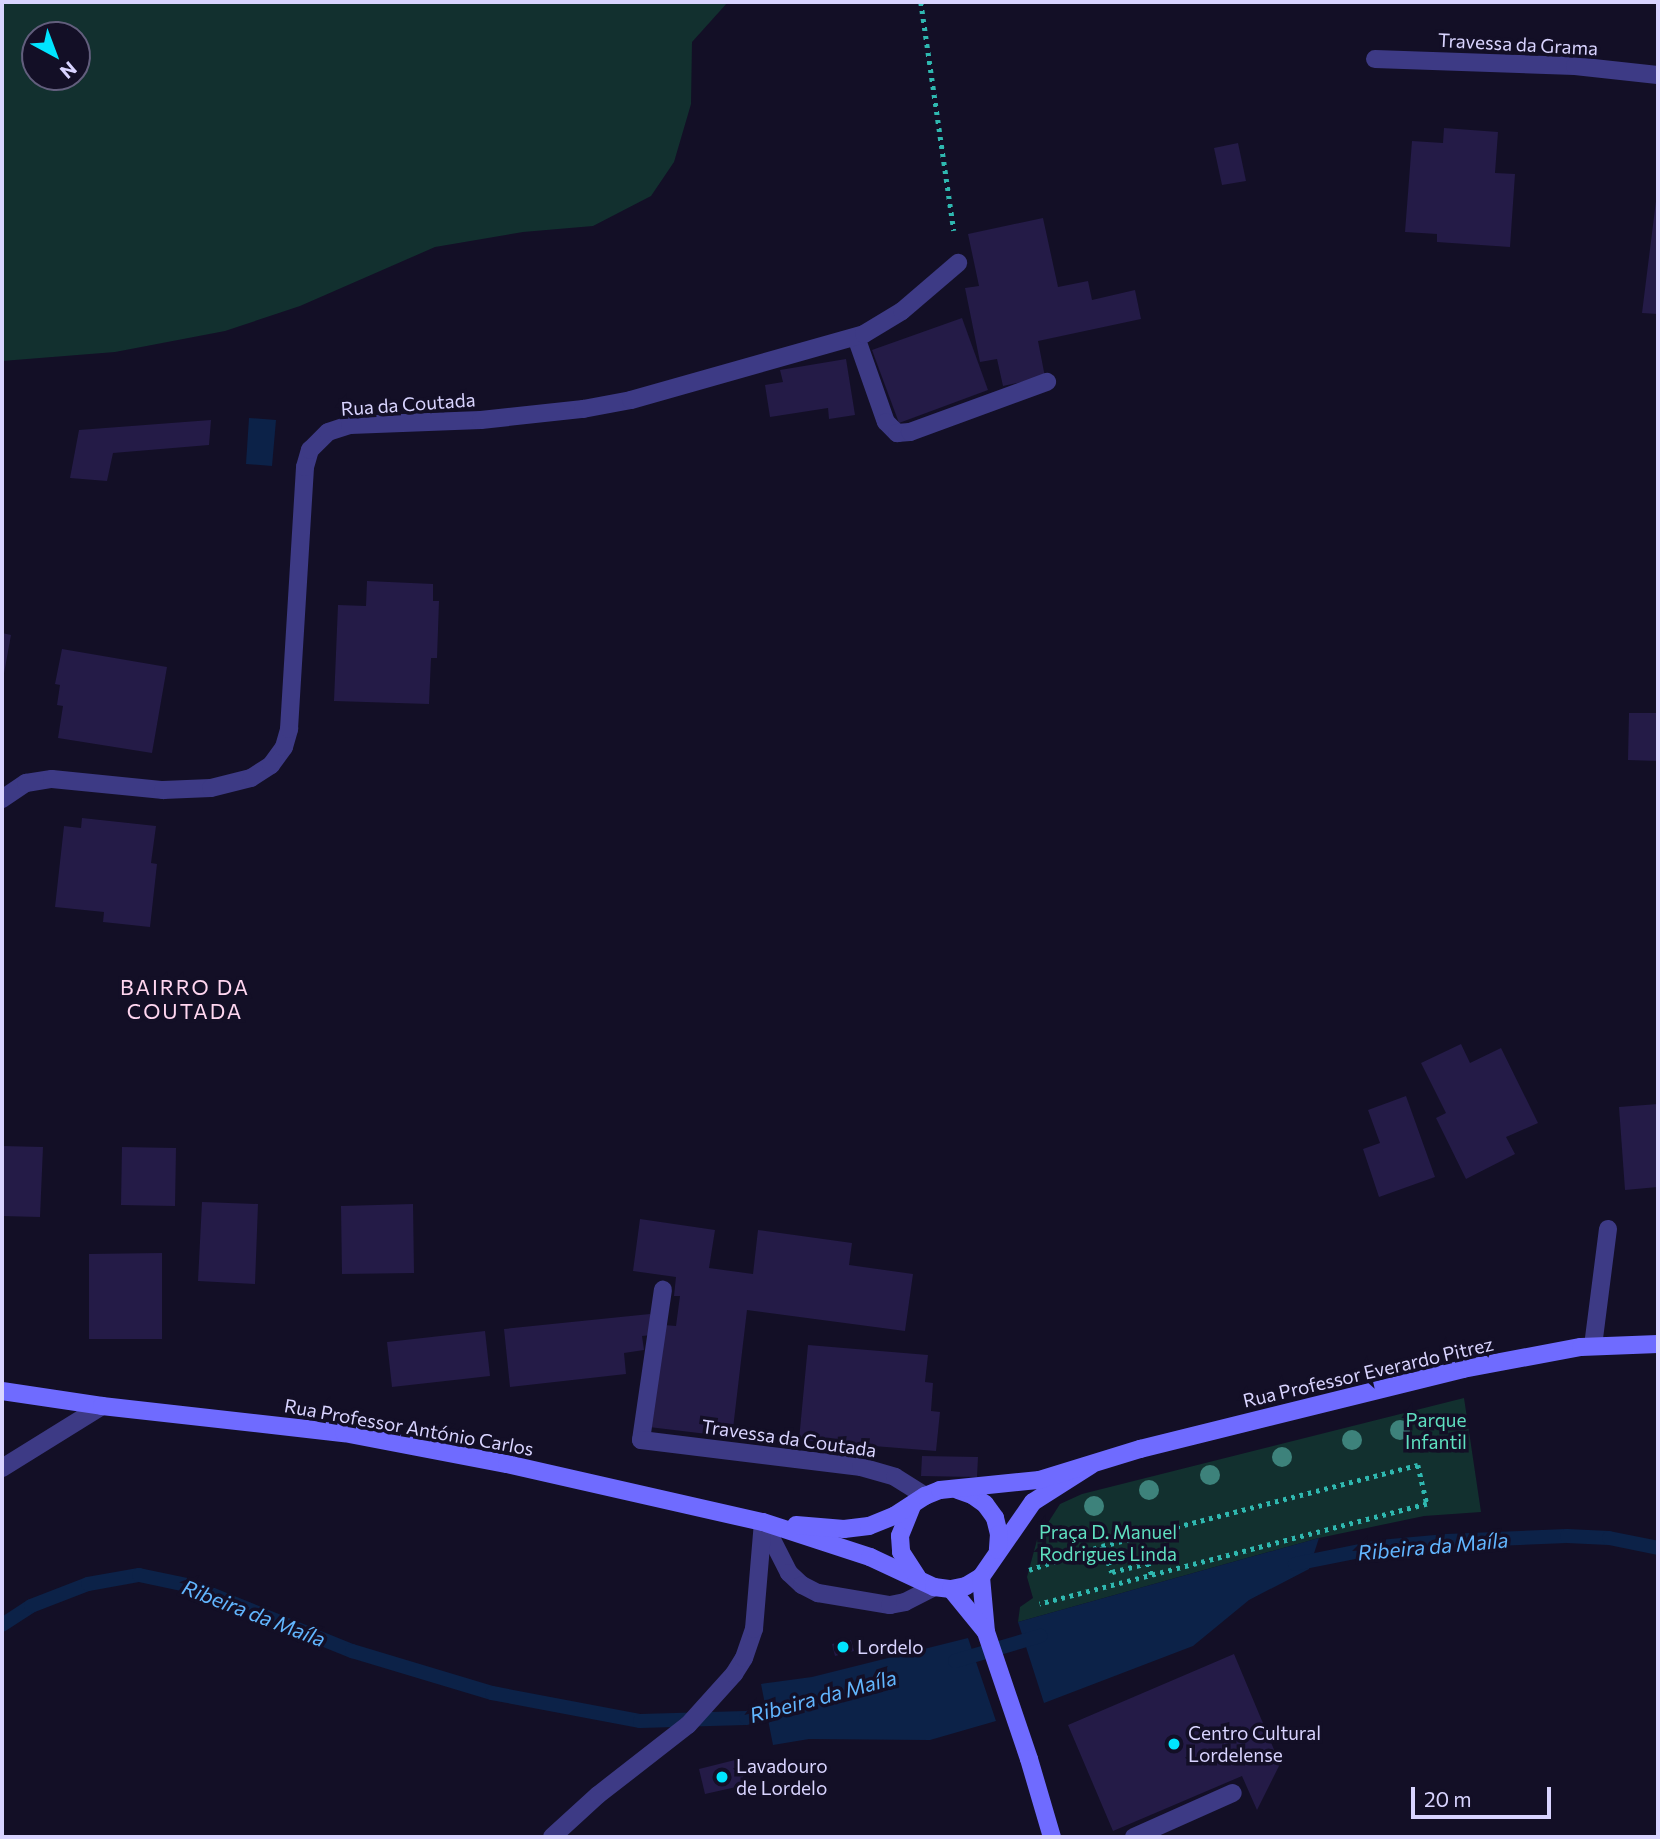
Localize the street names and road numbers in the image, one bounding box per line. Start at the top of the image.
street label: Travessa da Grama [1437,28,1599,60]
street label: Rua da Coutada [340,388,476,420]
street label: Rua Professor Everardo Pitrez [1241,1332,1495,1412]
street label: Rua Professor António Carlos [282,1394,536,1460]
street label: Travessa da Coutada [700,1414,878,1462]

